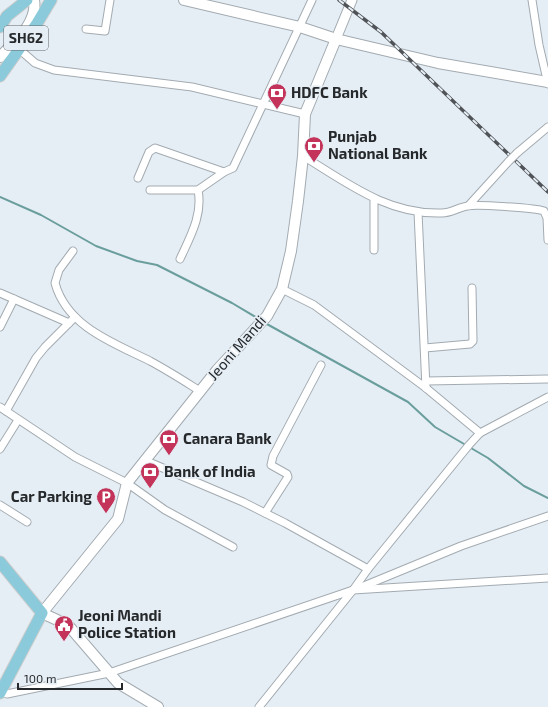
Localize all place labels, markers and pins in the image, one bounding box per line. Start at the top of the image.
bank icon: HDFC Bank [266,82,288,110]
place label: HDFC Bank [291,83,368,101]
place label: Punjab National Bank [328,127,428,162]
bank icon: Punjab National Bank [303,135,325,163]
bank icon: Canara Bank [158,428,180,456]
place label: Canara Bank [183,429,272,447]
bank icon: Bank of India [139,461,161,489]
place label: Bank of India [164,462,256,480]
parking icon: Car Parking [95,486,117,514]
place label: Car Parking [11,487,92,505]
place label: Jeoni Mandi Police Station [78,606,176,641]
public building icon: Jeoni Mandi Police Station [53,614,75,642]

